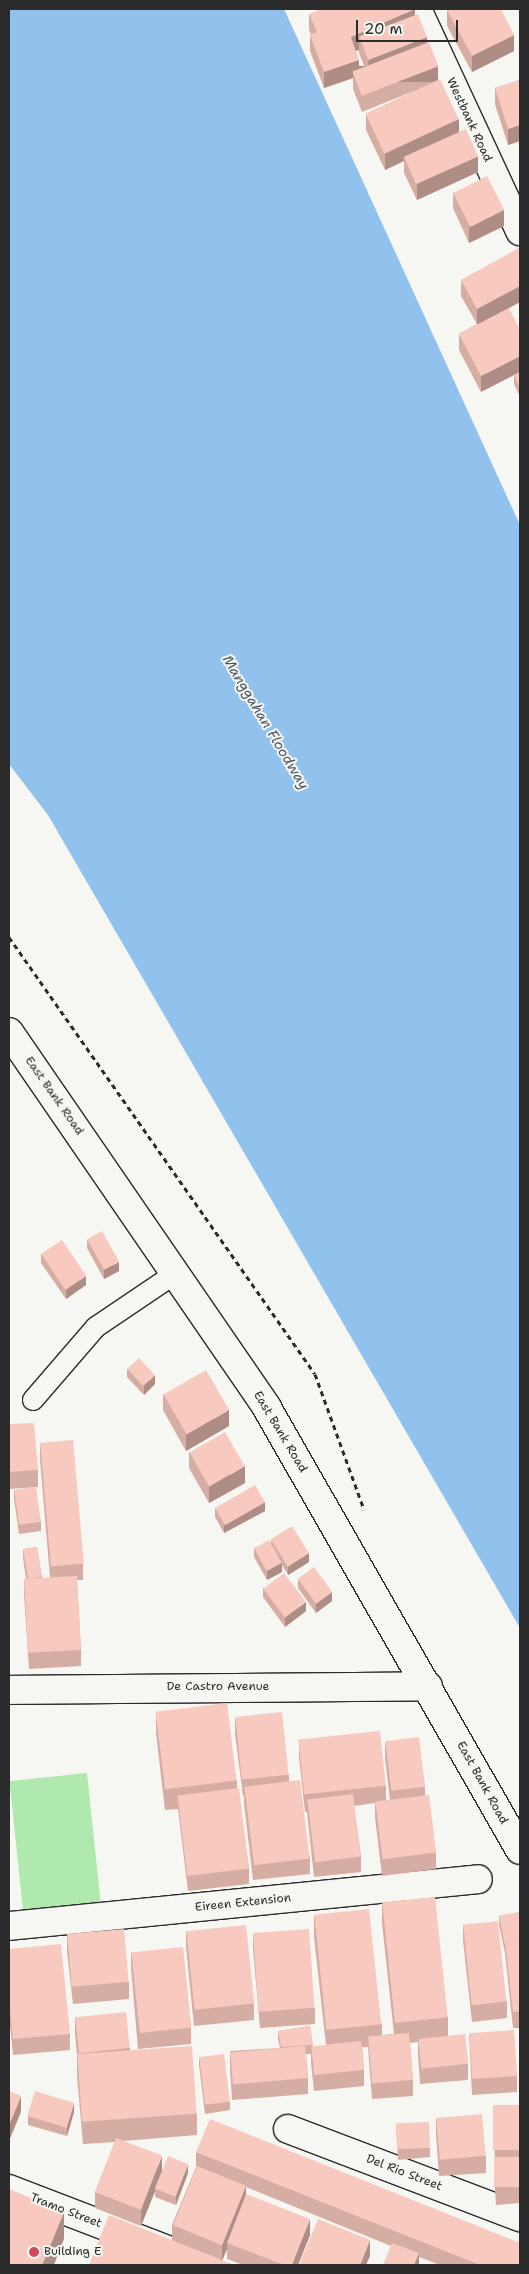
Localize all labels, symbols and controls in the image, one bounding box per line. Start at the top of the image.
scale bar [359,10,462,42]
text: 20 m [364,19,403,39]
street label: Westbank Road [443,76,495,164]
water label: Manggahan Floodway [219,652,313,792]
street label: East Bank Road [22,1054,86,1138]
street label: East Bank Road [250,1389,310,1475]
street label: De Castro Avenue [167,1680,269,1694]
street label: East Bank Road [453,1739,511,1827]
street label: Eireen Extension [194,1891,292,1915]
street label: Del Rio Street [364,2152,444,2194]
street label: Tramo Street [28,2191,104,2231]
place label: Building E [44,2245,102,2259]
marker: Building E [28,2246,40,2258]

